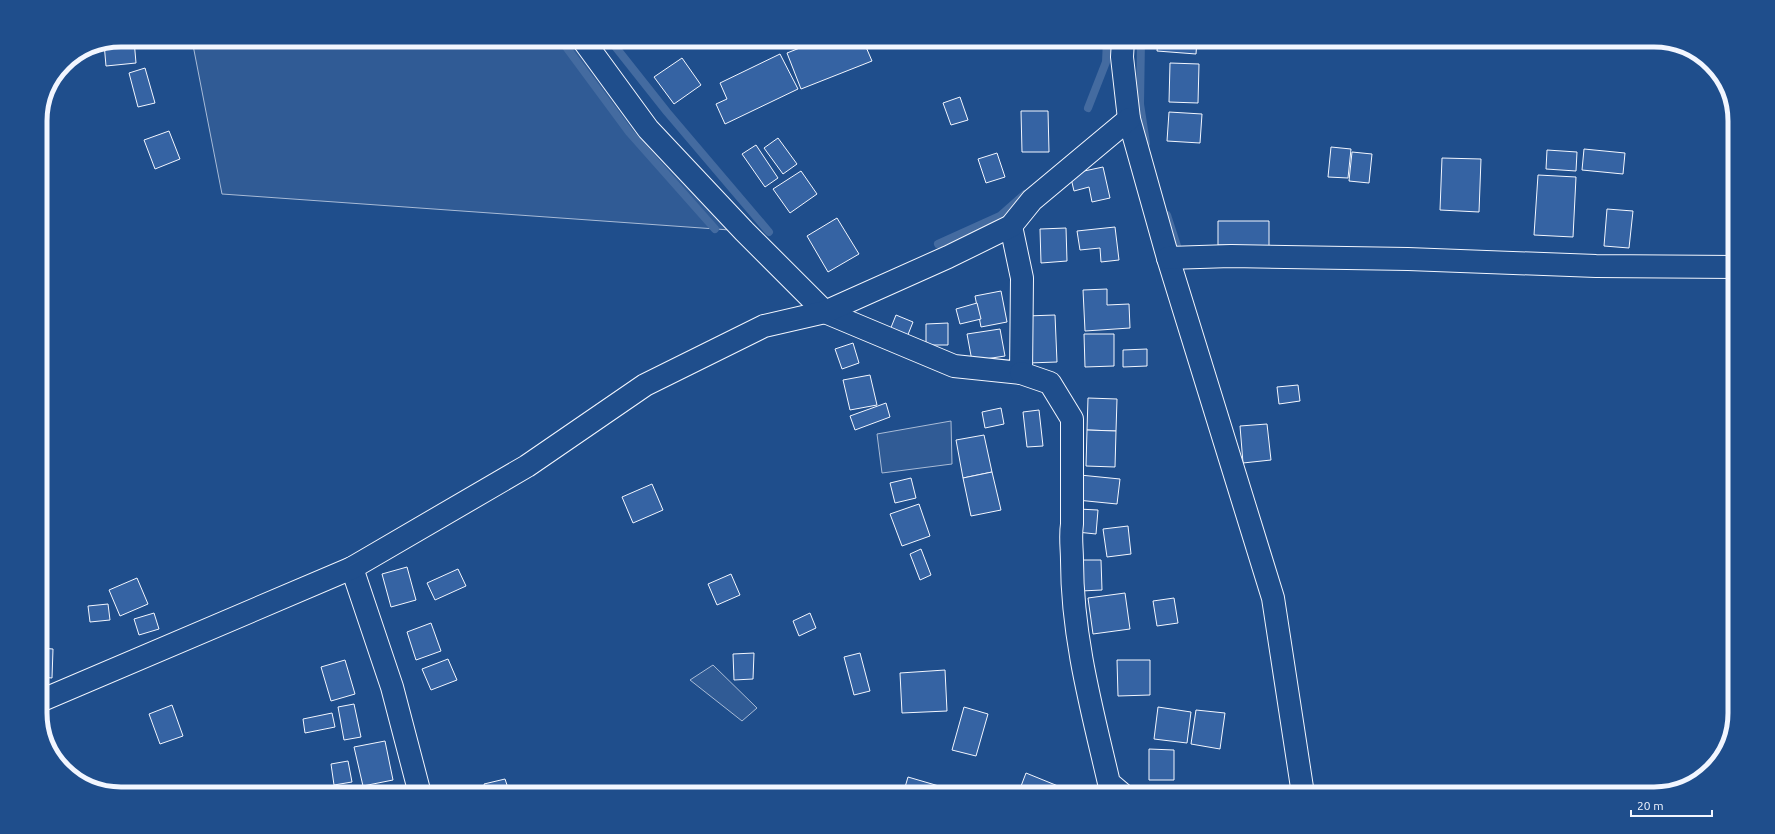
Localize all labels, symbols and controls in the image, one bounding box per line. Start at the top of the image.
scale bar [1631,792,1712,818]
text: 20 m [1637,799,1664,812]

